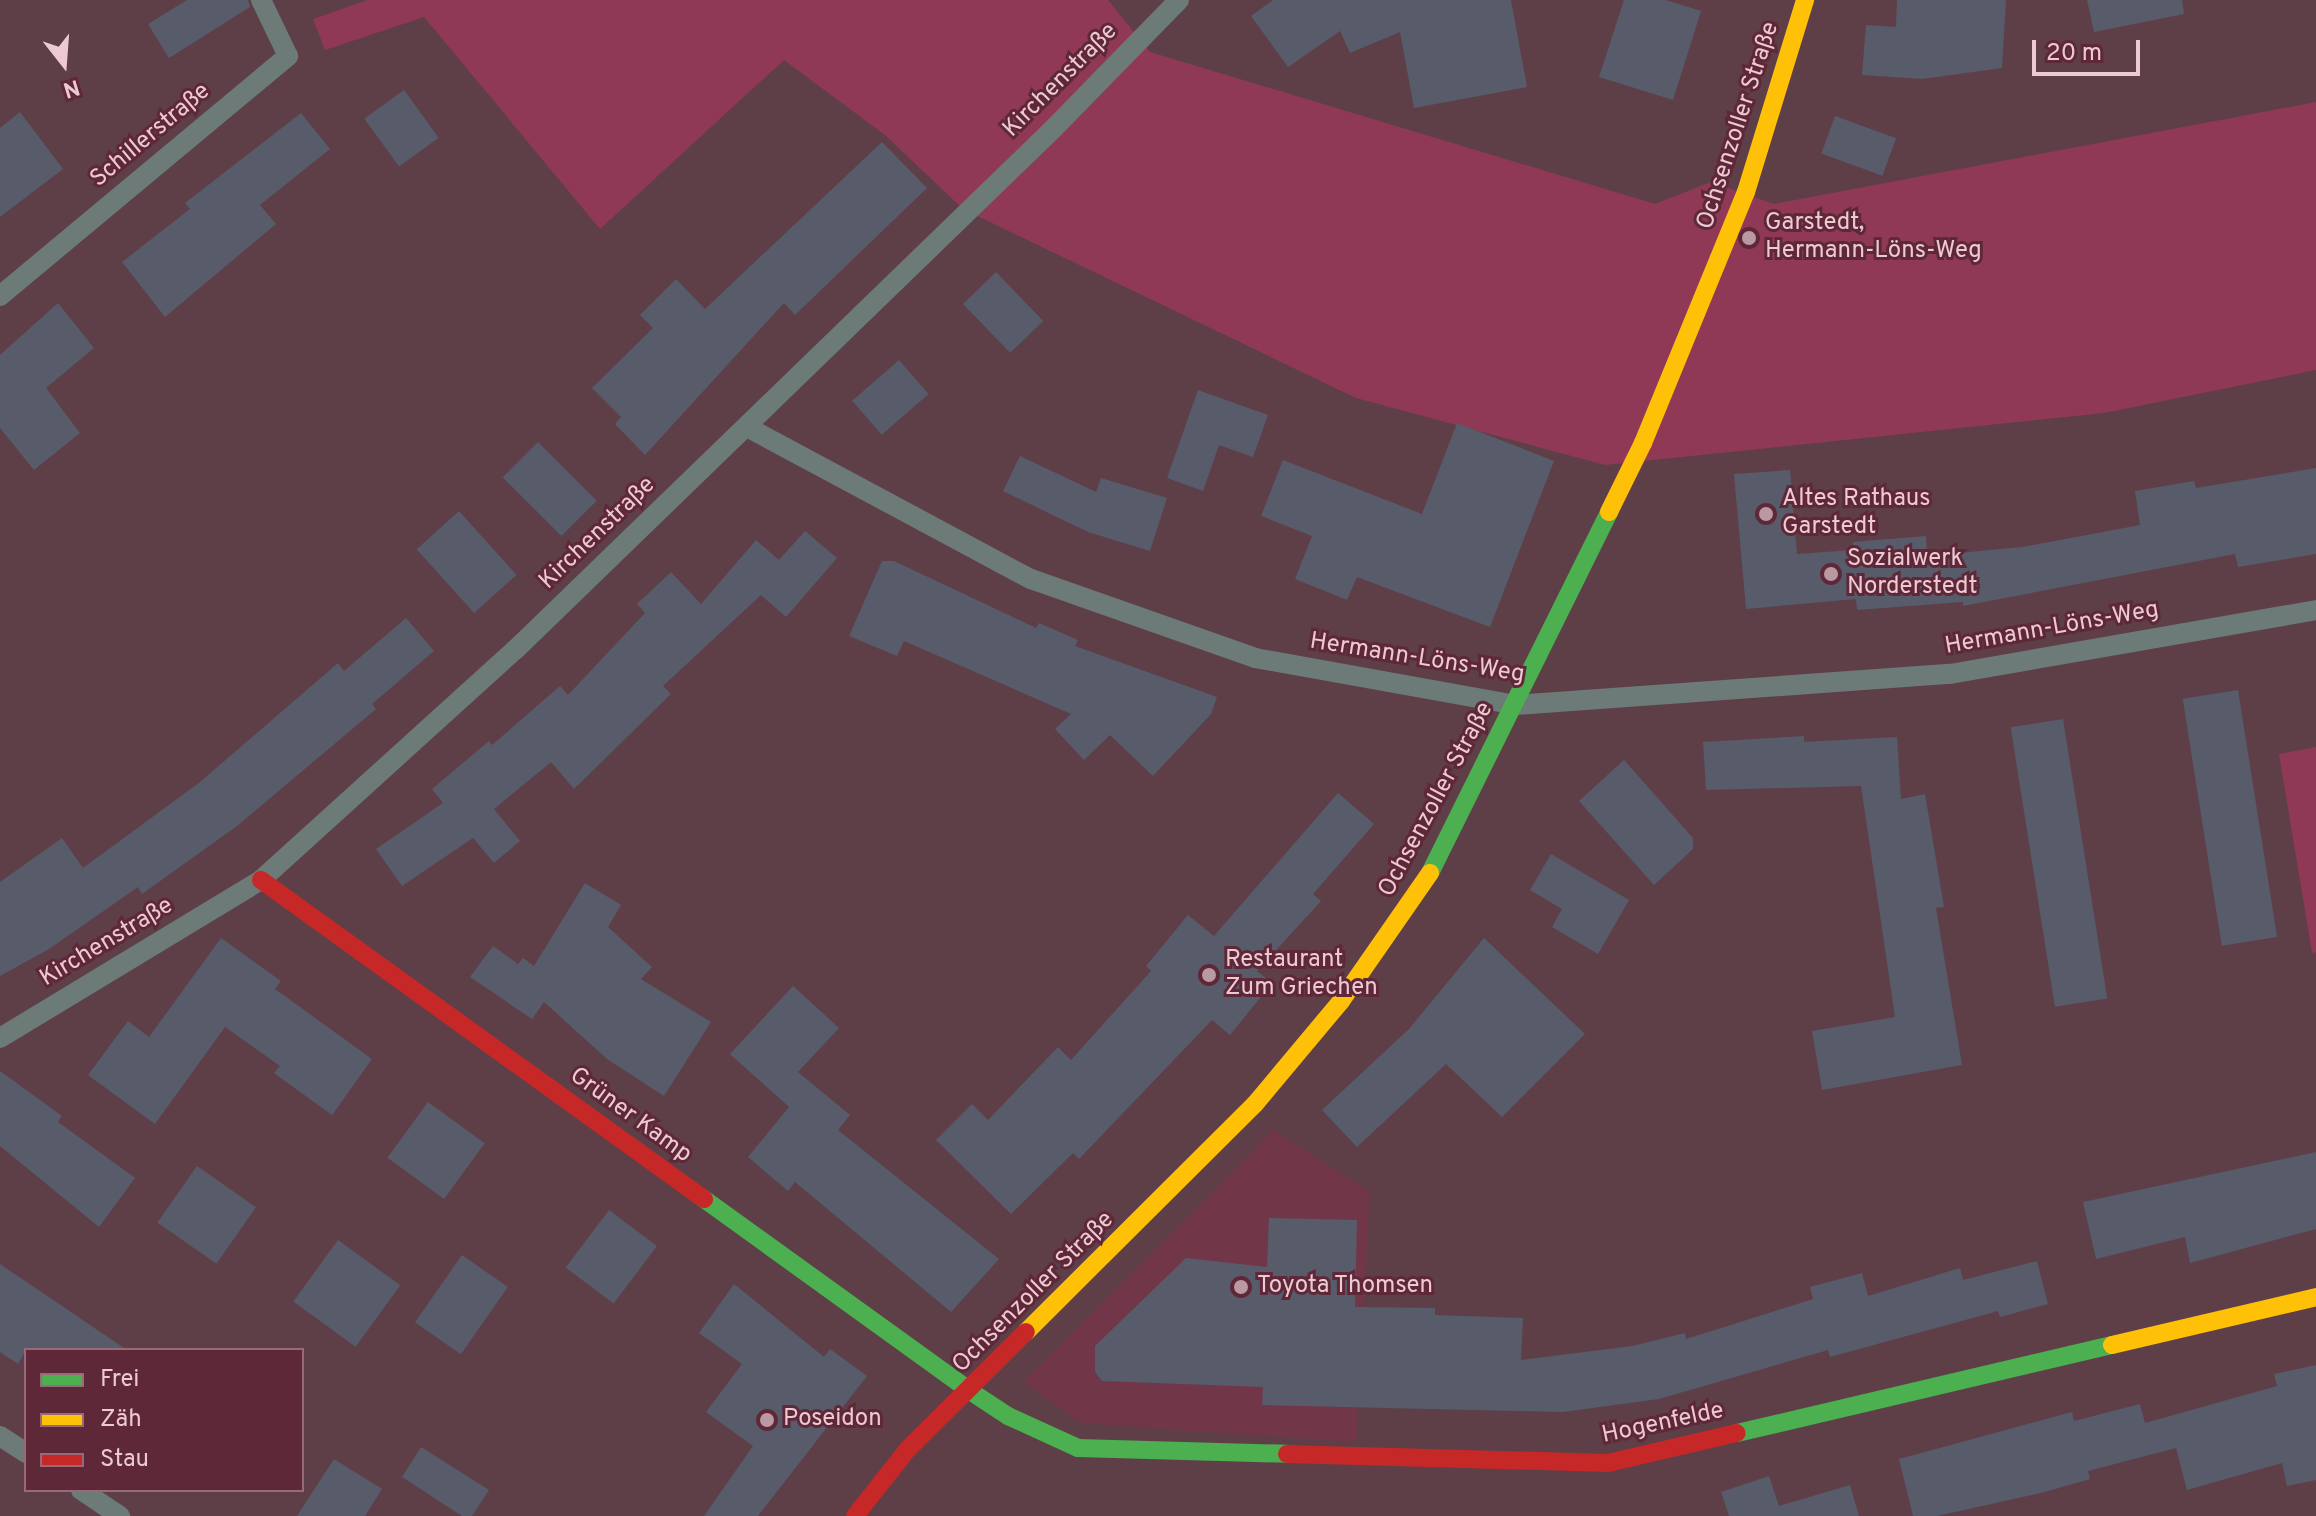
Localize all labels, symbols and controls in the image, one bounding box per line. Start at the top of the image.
street label: Kirchenstraße [998,18,1124,144]
street label: Ochsenzoller Straße [1692,19,1786,233]
north arrow [24,24,104,104]
scale bar [2036,24,2144,74]
text: 20 m [2046,39,2102,69]
text: N [60,72,83,103]
street label: Schillerstraße [85,78,217,194]
place label: Garstedt, Hermann-Löns-Weg [1765,210,1982,266]
marker: Garstedt, Hermann-Löns-Weg [1740,229,1758,247]
street label: Kirchenstraße [534,472,662,596]
place label: Altes Rathaus Garstedt [1782,486,1931,542]
marker: Altes Rathaus Garstedt [1757,505,1775,523]
place label: Sozialwerk Norderstedt [1847,546,1978,602]
marker: Sozialwerk Norderstedt [1822,565,1840,583]
street label: Hermann-Löns-Weg [1943,596,2161,662]
street label: Hermann-Löns-Weg [1308,628,1526,690]
street label: Ochsenzoller Straße [1374,698,1500,902]
street label: Kirchenstraße [35,892,179,994]
place label: Restaurant Zum Griechen [1225,947,1378,1003]
marker: Restaurant Zum Griechen [1200,966,1218,984]
street label: Grüner Kamp [563,1062,697,1170]
street label: Ochsenzoller Straße [947,1206,1121,1380]
place label: Toyota Thomsen [1257,1273,1434,1301]
marker: Toyota Thomsen [1232,1278,1250,1296]
legend [24,1348,304,1492]
text: Frei [100,1365,139,1395]
street label: Hogenfelde [1600,1397,1726,1451]
text: Zäh [100,1405,142,1435]
place label: Poseidon [783,1406,882,1434]
marker: Poseidon [758,1411,776,1429]
text: Stau [100,1445,149,1475]

